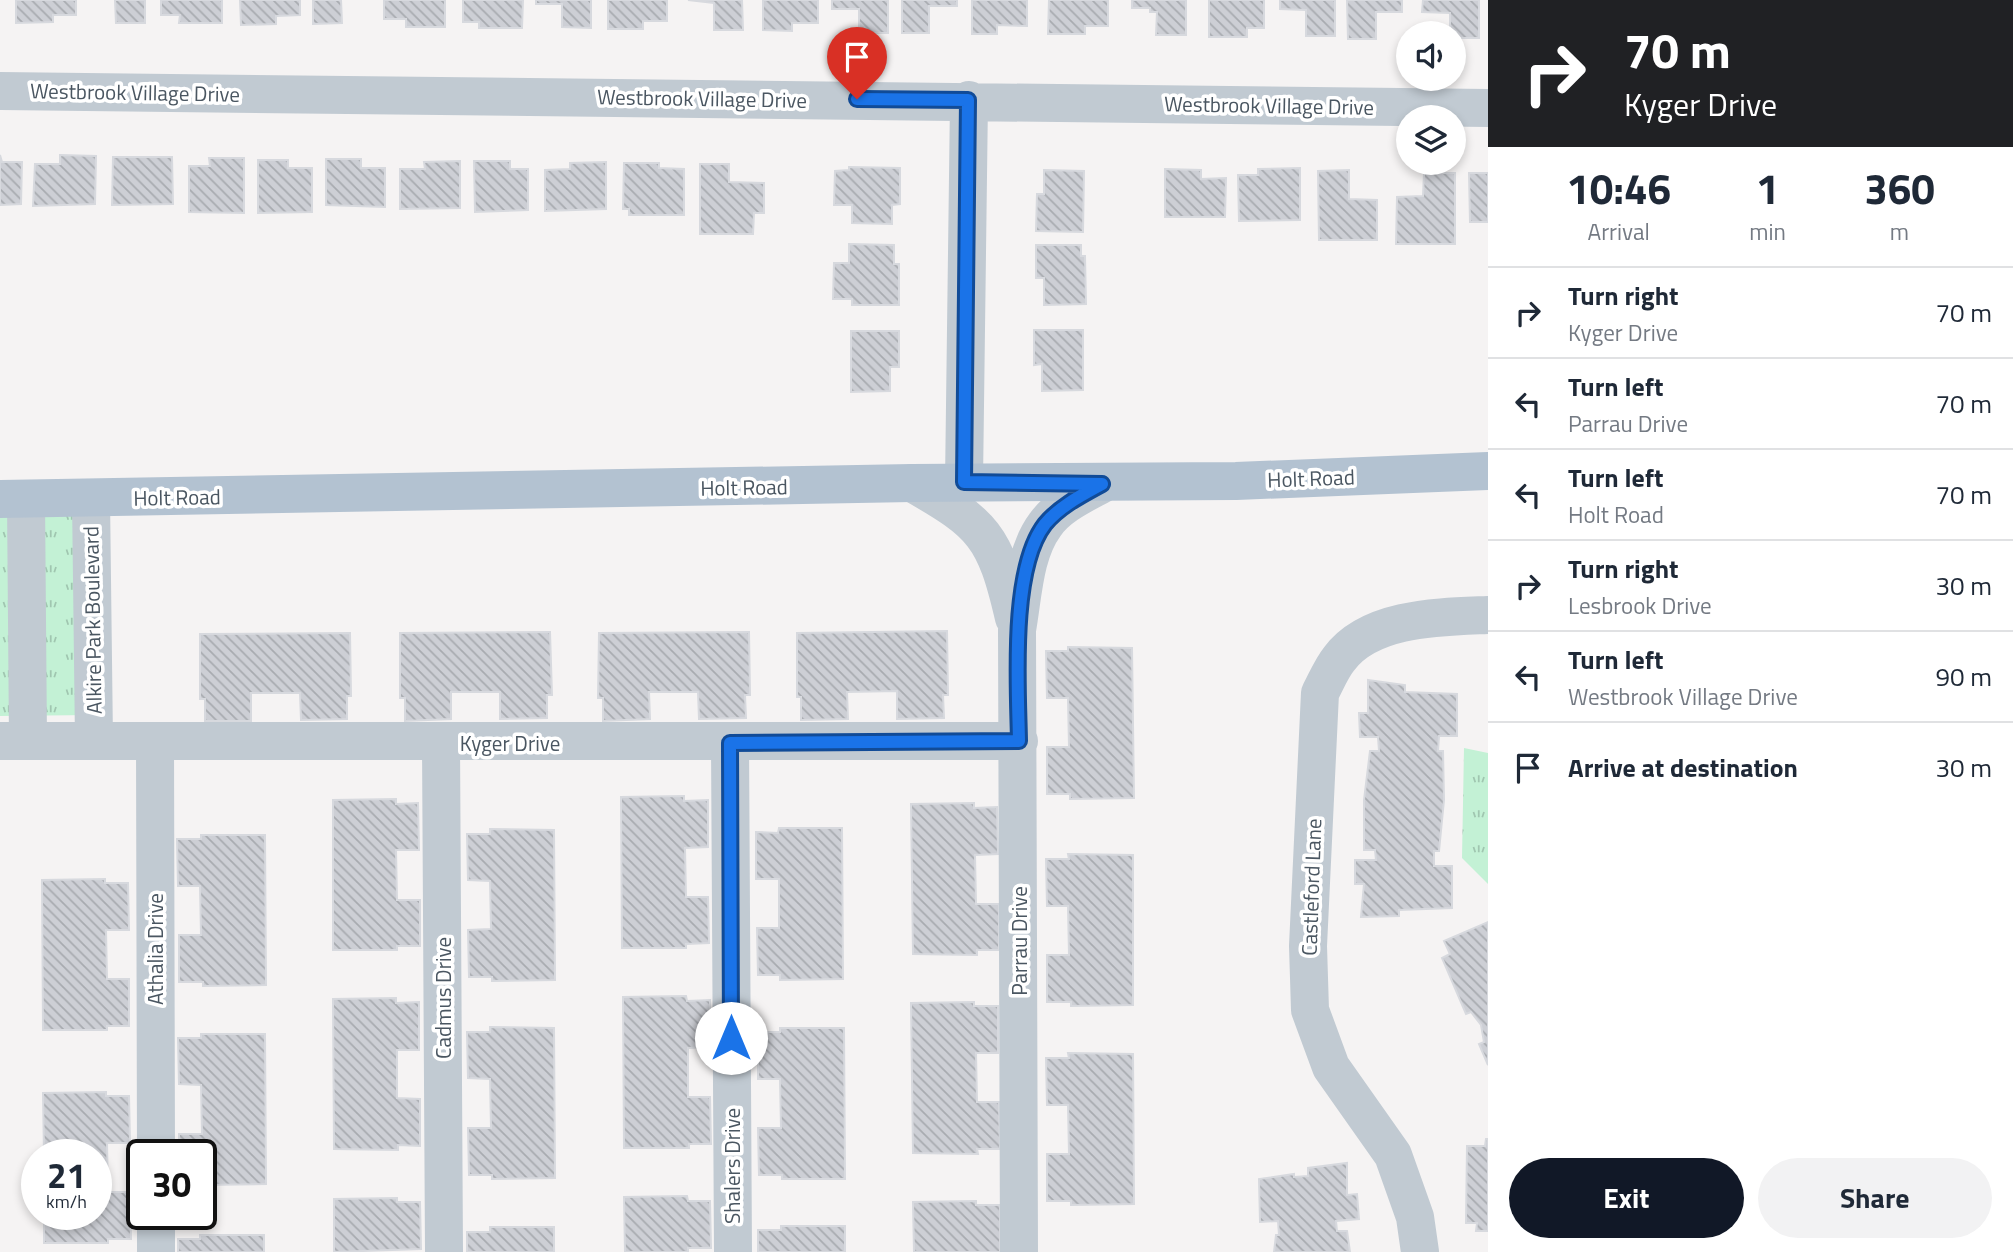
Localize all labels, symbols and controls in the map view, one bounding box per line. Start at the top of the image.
text: 70 m [1624,12,1731,87]
map controls [1396,21,1466,175]
button: sound [1396,21,1466,91]
pin [827,27,887,99]
icon: right [1509,28,1600,119]
icon: arrive [838,38,876,76]
street label: Westbrook Village Drive [30,74,240,110]
street label: Westbrook Village Drive [597,80,807,116]
text: Kyger Drive [1624,80,1777,128]
street label: Westbrook Village Drive [1164,87,1374,123]
button: layers [1396,105,1466,175]
text: 10:46 [1566,156,1671,220]
text: 1 [1756,156,1779,220]
text: 360 [1864,156,1935,220]
text: Arrival [1587,214,1650,249]
text: min [1749,214,1786,249]
text: m [1890,214,1909,249]
text: Turn right [1568,276,1679,315]
text: 70 m [1935,293,1992,332]
icon: right [1509,294,1547,332]
text: Kyger Drive [1568,315,1678,350]
text: Turn left [1568,367,1663,406]
text: 70 m [1935,384,1992,423]
icon: left [1509,385,1547,423]
text: Parrau Drive [1568,406,1688,441]
text: Turn left [1568,458,1663,497]
street label: Holt Road [1267,460,1355,496]
street label: Holt Road [700,470,788,504]
text: 70 m [1935,475,1992,514]
icon: left [1509,476,1547,514]
street label: Holt Road [133,480,221,514]
text: Holt Road [1568,497,1664,532]
street label: Alkire Park Boulevard [74,526,110,714]
text: Turn right [1568,549,1679,588]
text: 30 m [1935,566,1992,605]
icon: right [1509,567,1547,605]
text: Lesbrook Drive [1568,588,1712,623]
text: Turn left [1568,640,1663,679]
text: 90 m [1935,657,1992,696]
icon: left [1509,658,1547,696]
text: Westbrook Village Drive [1568,679,1798,714]
street label: Kyger Drive [460,727,560,759]
text: Arrive at destination [1568,748,1798,787]
text: 30 m [1935,748,1992,787]
icon: arrive [1509,749,1547,787]
street label: Castleford Lane [1293,818,1329,956]
street label: Parrau Drive [1003,886,1035,996]
street label: Athalia Drive [139,893,171,1005]
street label: Cadmus Drive [427,937,459,1059]
position arrow [694,1001,768,1075]
street label: Shalers Drive [716,1108,748,1224]
speed limit sign: 30 [126,1139,217,1230]
text: 21 [47,1148,86,1202]
button: Exit [1509,1158,1744,1238]
button: Share [1758,1158,1992,1238]
text: km/h [46,1188,87,1215]

